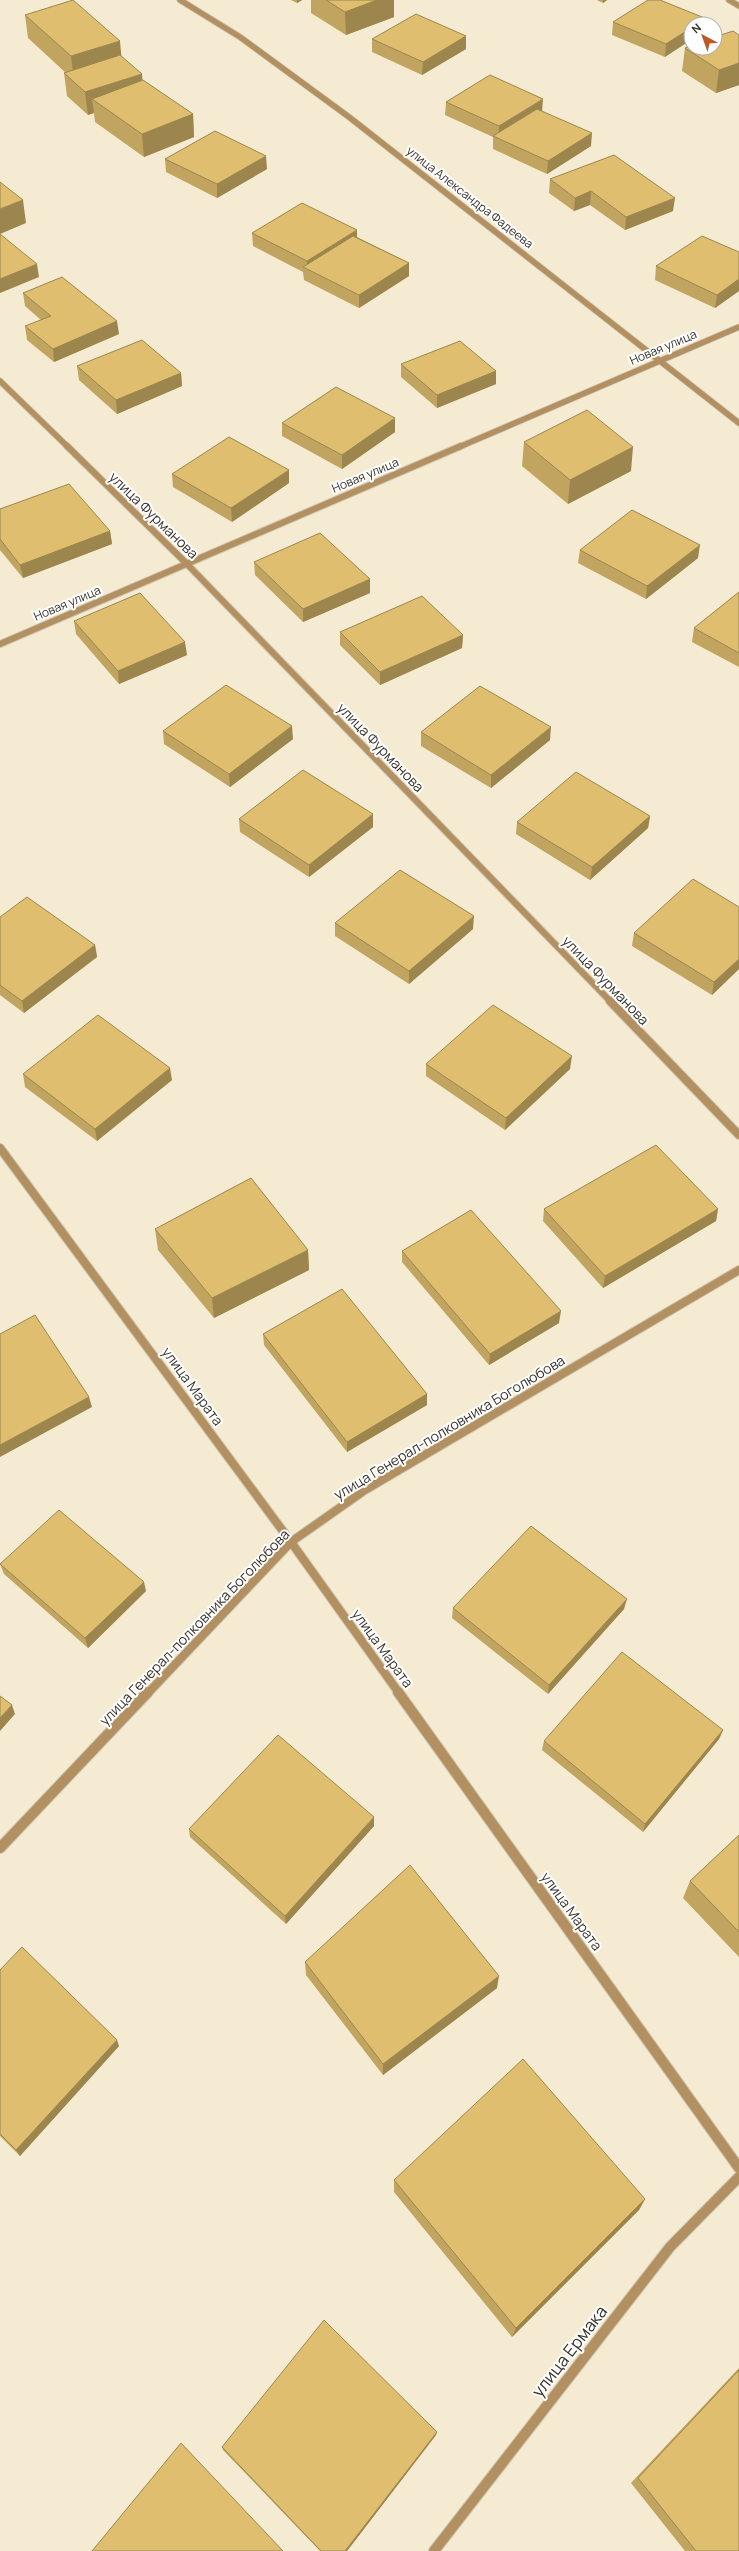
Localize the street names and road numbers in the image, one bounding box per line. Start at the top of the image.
street label: улица Александра Фадеева [403,142,537,252]
street label: Новая улица [627,325,699,369]
street label: Новая улица [329,453,401,497]
street label: улица Фурманова [105,467,203,563]
street label: Новая улица [31,581,103,625]
street label: улица Фурманова [333,698,429,796]
street label: улица Фурманова [558,931,654,1029]
street label: улица Марата [158,1343,228,1429]
street label: улица Генерал-полковника Боголюбова [330,1350,568,1504]
street label: улица Генерал-полковника Боголюбова [95,1525,293,1729]
street label: улица Марата [348,1605,418,1691]
street label: улица Марата [537,1868,607,1954]
street label: улица Ермака [526,2300,612,2402]

